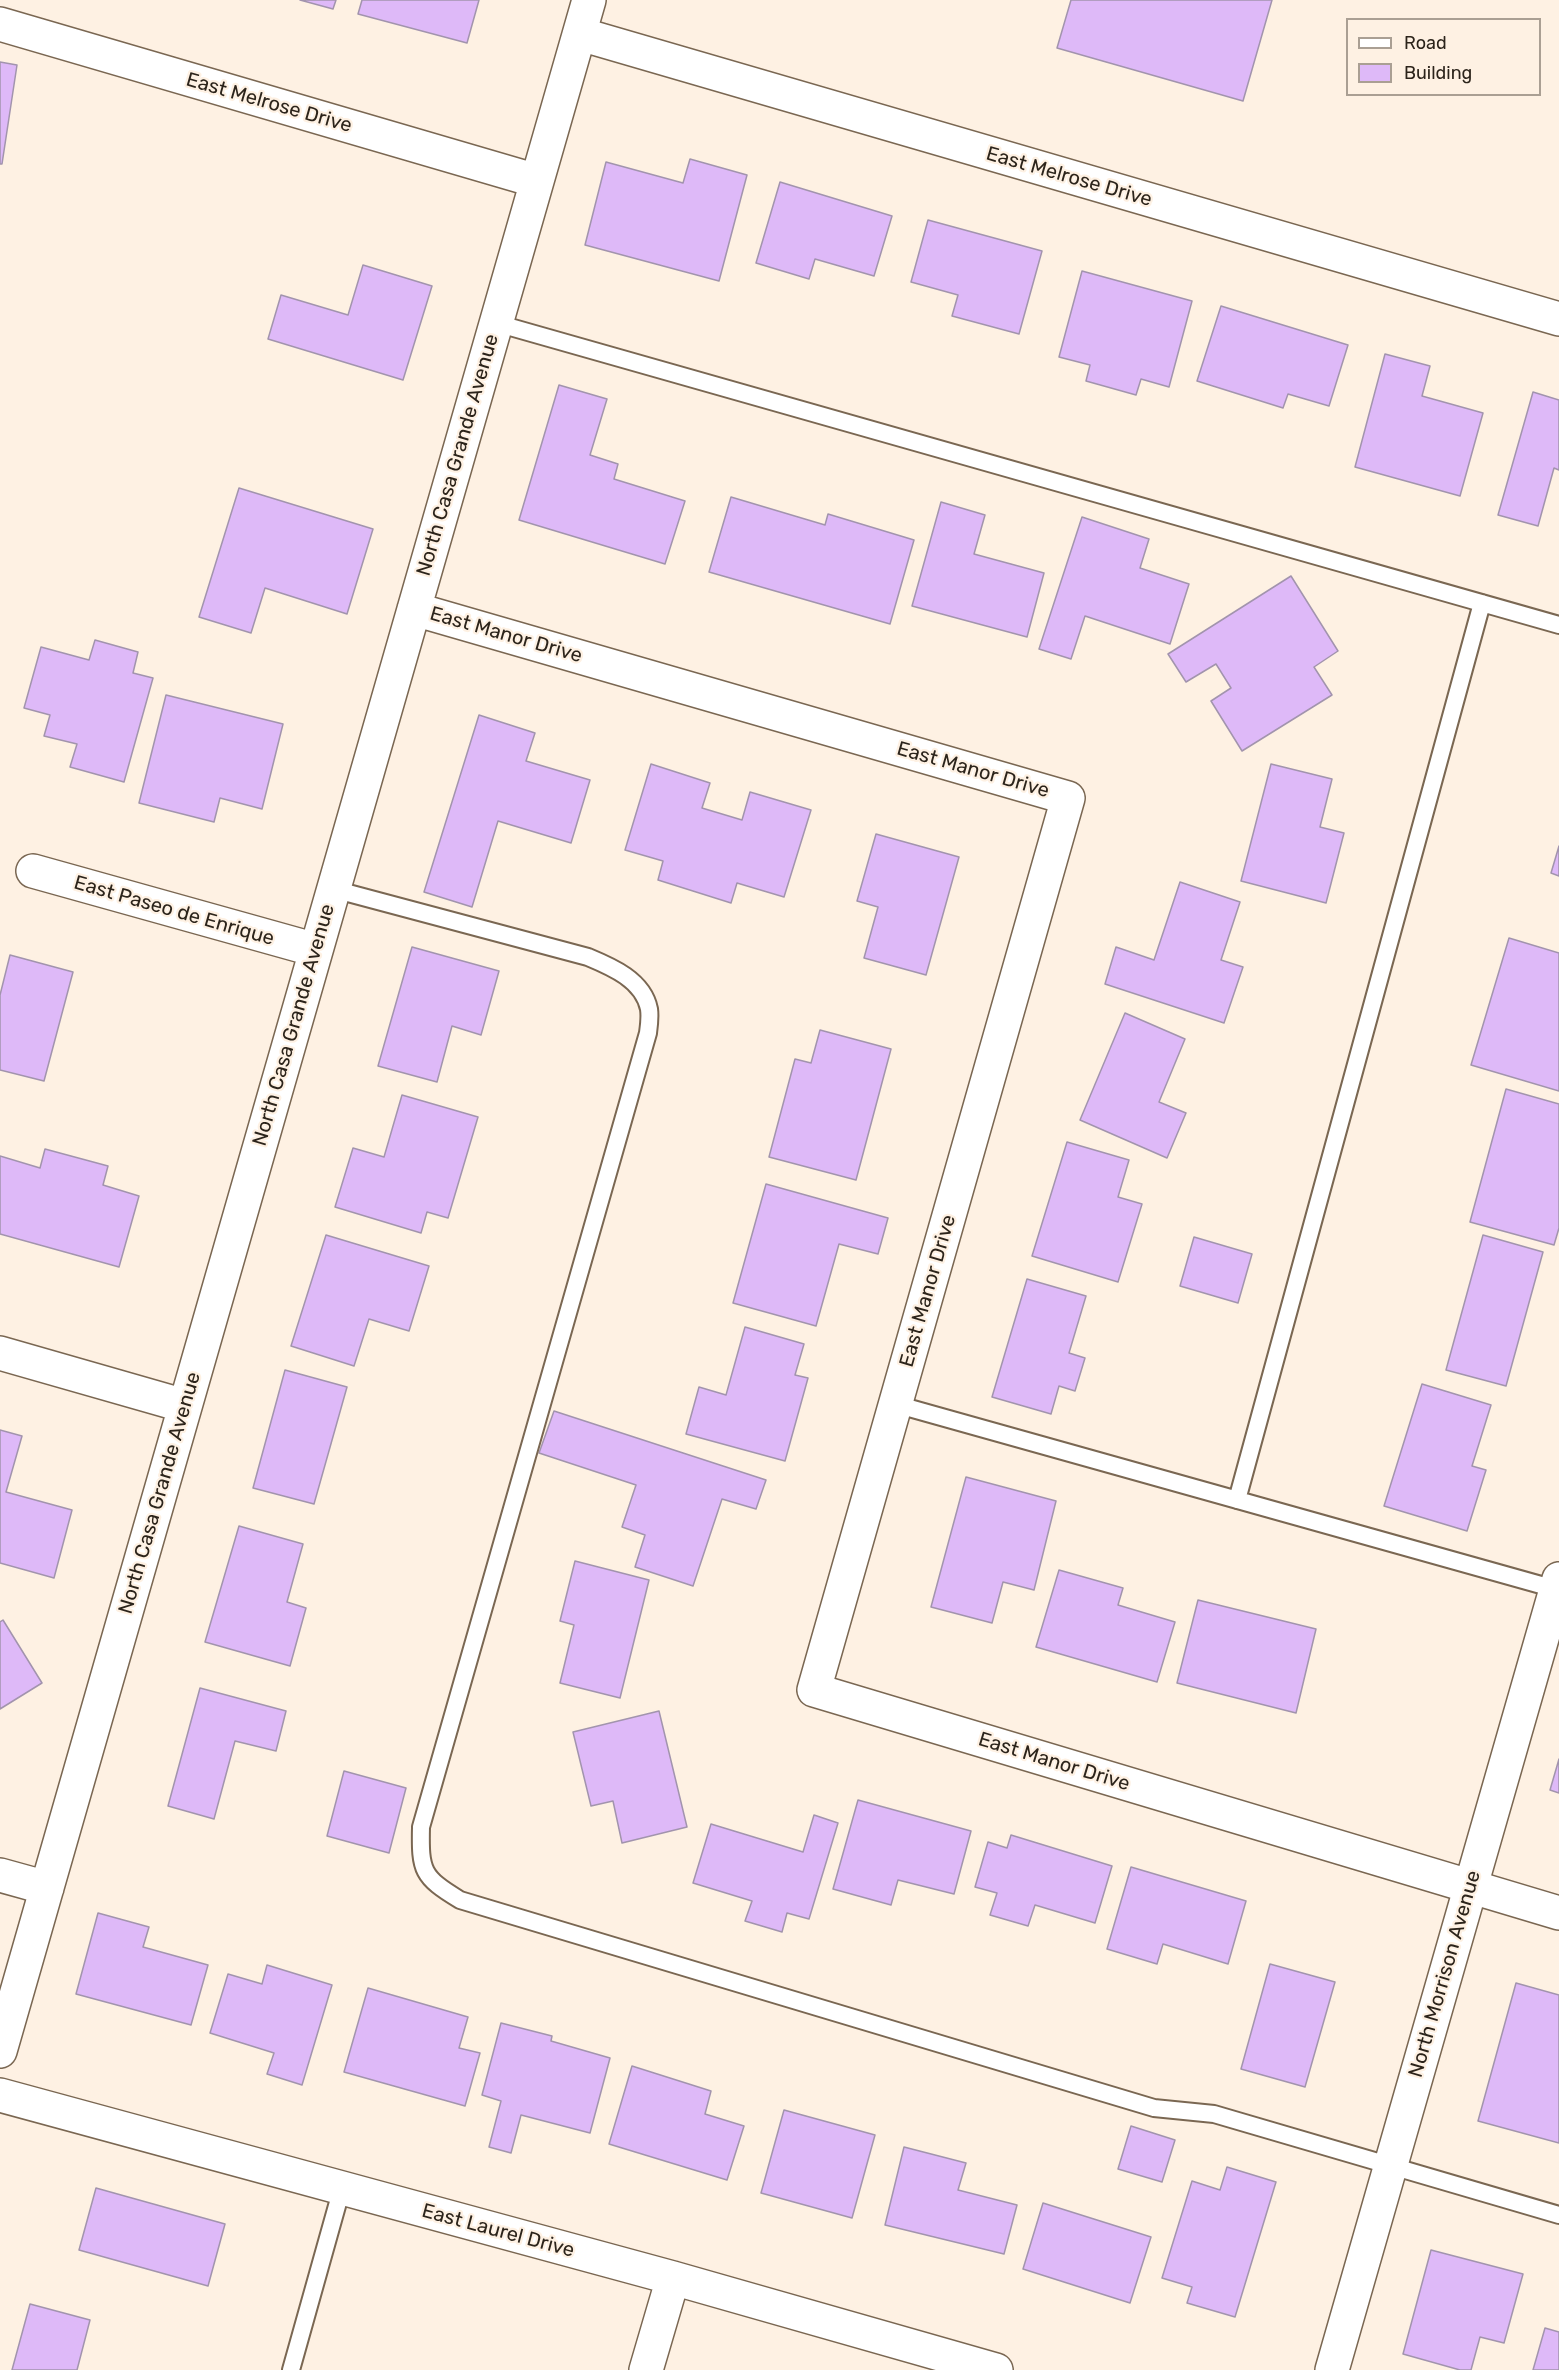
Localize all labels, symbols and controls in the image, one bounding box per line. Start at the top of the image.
legend [1346,18,1541,96]
text: Road [1404,32,1447,54]
text: Building [1404,62,1472,84]
street label: East Melrose Drive [183,68,355,138]
street label: East Melrose Drive [983,142,1155,212]
street label: North Casa Grande Avenue [412,331,504,579]
street label: East Manor Drive [427,602,585,668]
street label: East Manor Drive [894,737,1052,803]
street label: East Paseo de Enrique [71,871,277,951]
street label: North Casa Grande Avenue [248,901,340,1149]
street label: East Manor Drive [895,1212,961,1370]
street label: North Casa Grande Avenue [114,1369,206,1617]
street label: East Manor Drive [975,1728,1133,1796]
street label: North Morrison Avenue [1404,1868,1486,2080]
street label: East Laurel Drive [419,2199,577,2263]

